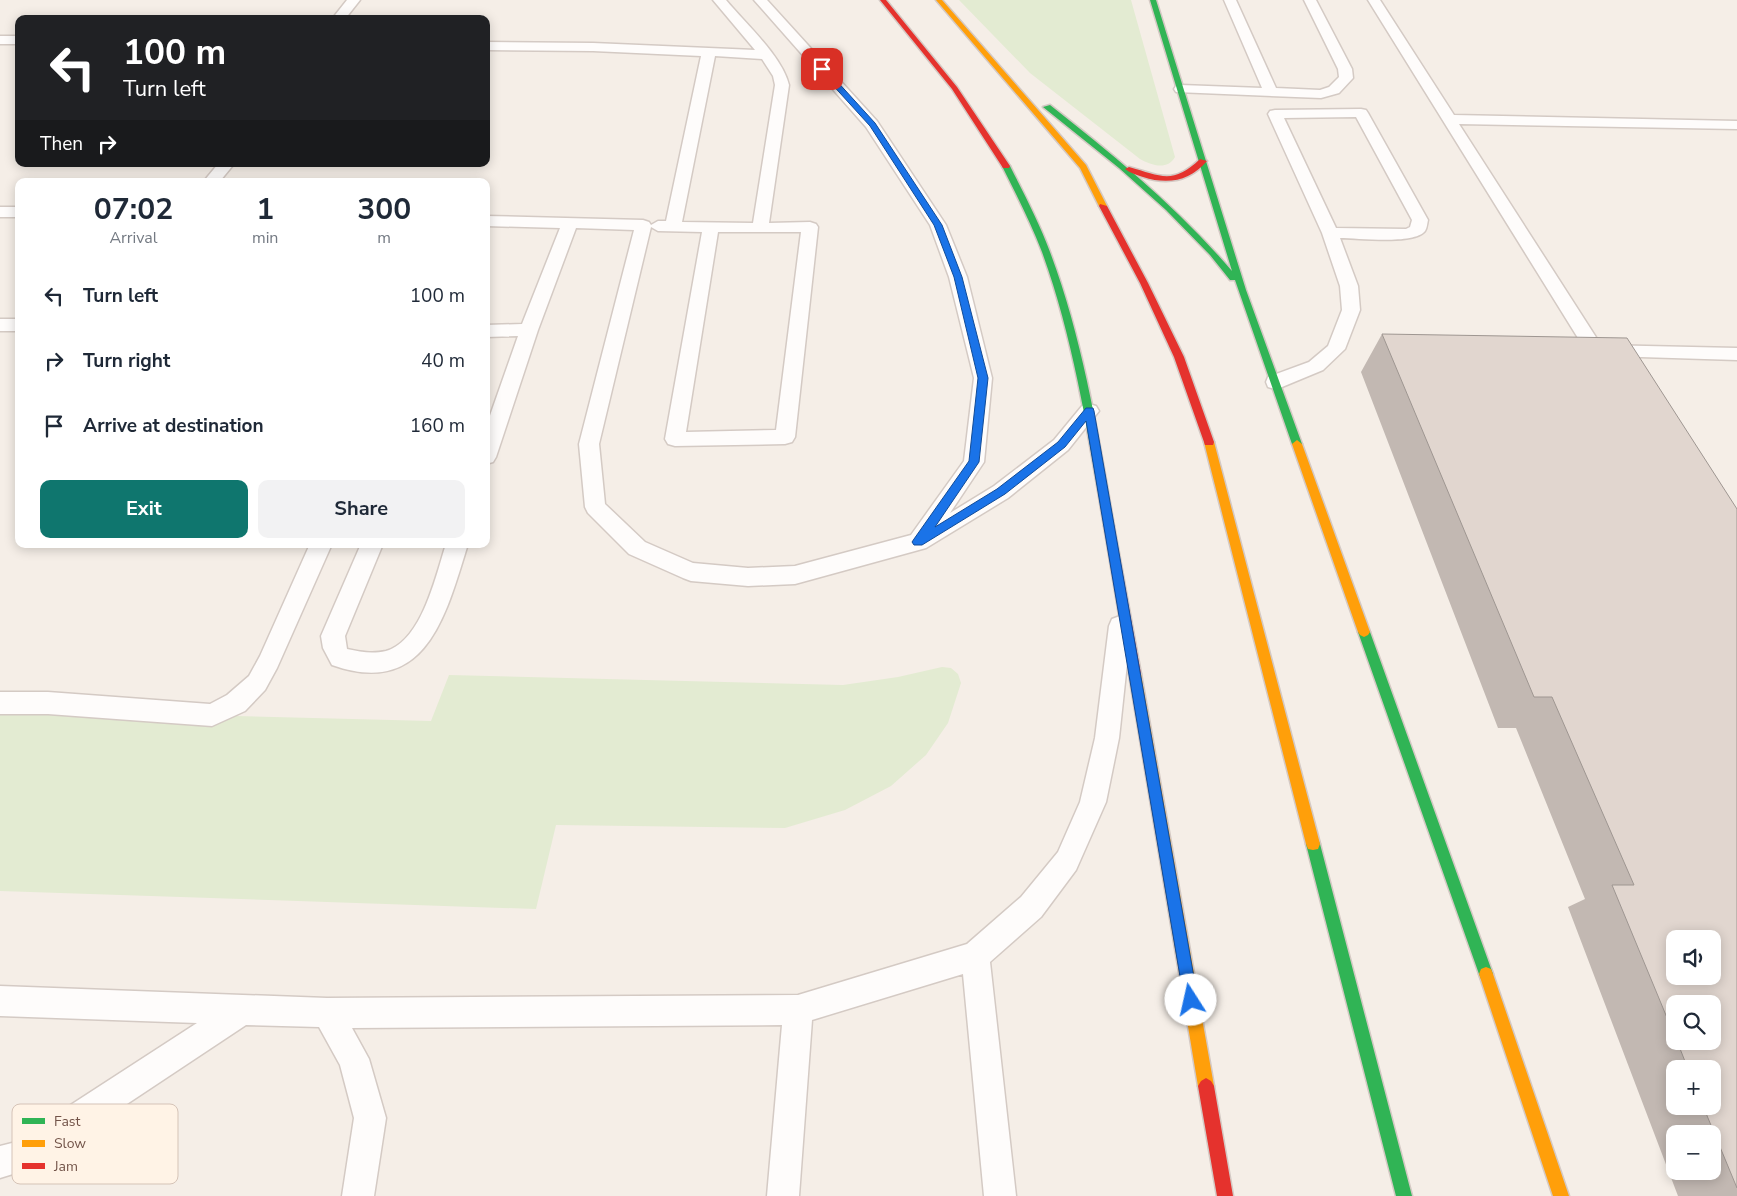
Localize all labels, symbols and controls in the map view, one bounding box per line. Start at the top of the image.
text: 100 m [123,29,226,76]
icon: left [40,35,105,100]
pin [801,48,843,90]
icon: arrive [808,55,836,83]
text: Turn left [123,74,206,104]
icon: right [93,130,121,158]
text: Then [40,131,83,157]
text: 07:02 [94,189,173,230]
text: 1 [256,189,274,230]
text: 300 [357,189,411,230]
text: Arrival [109,227,158,249]
text: min [252,227,278,249]
text: m [377,227,391,249]
icon: left [40,282,68,310]
text: Turn left [83,283,158,309]
text: 100 m [410,283,465,309]
icon: right [40,347,68,375]
text: Turn right [83,348,170,374]
text: 40 m [421,348,465,374]
icon: arrive [40,412,68,440]
text: Arrive at destination [83,413,264,439]
text: 160 m [410,413,465,439]
button: Exit [40,480,248,538]
button: Share [258,480,465,538]
map controls [1666,930,1721,1180]
button: sound [1666,930,1721,985]
position arrow [1164,973,1216,1025]
button: search [1666,995,1721,1050]
button: + [1666,1060,1721,1115]
legend [12,1104,178,1184]
text: Fast [54,1112,80,1131]
button: − [1666,1125,1721,1180]
text: Slow [54,1134,86,1153]
text: Jam [53,1157,78,1176]

